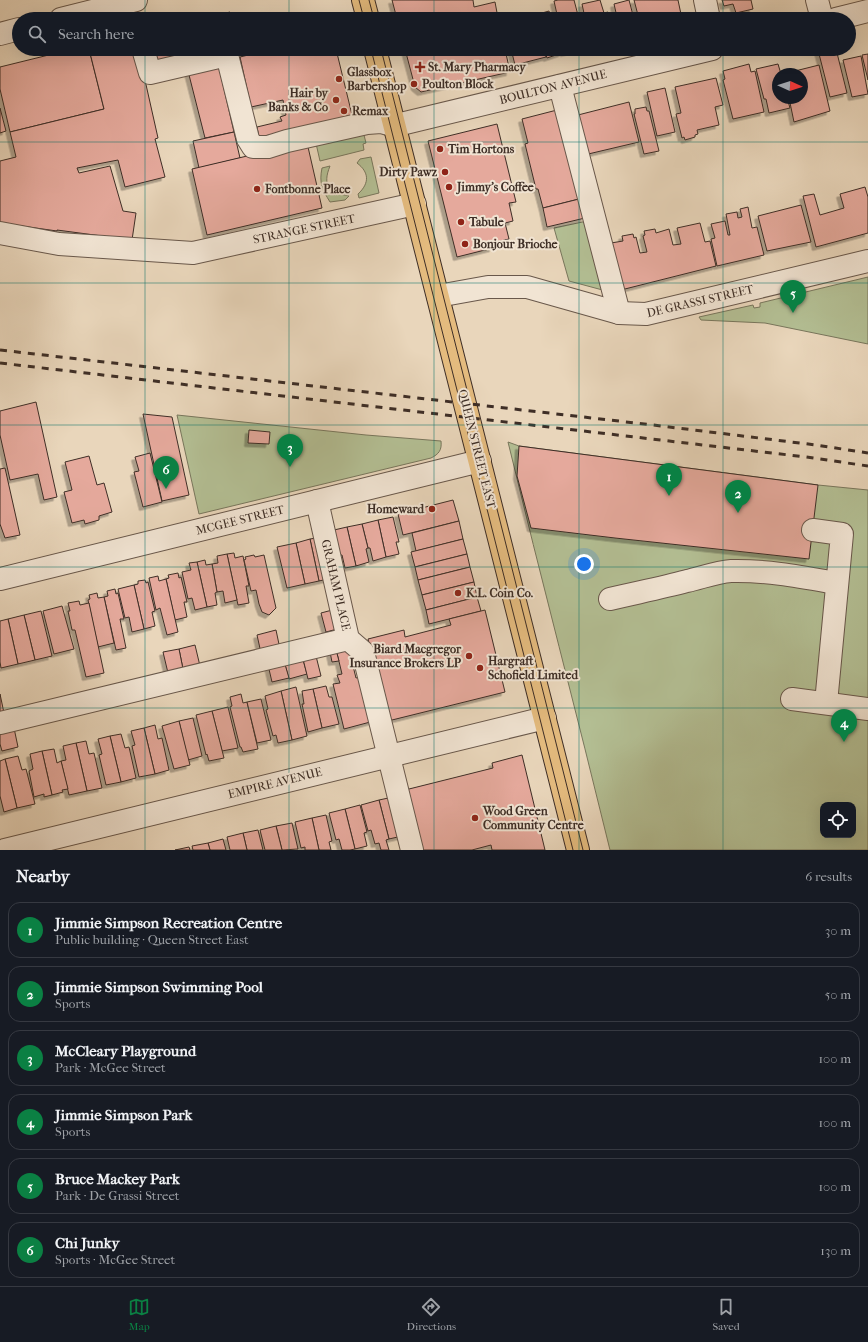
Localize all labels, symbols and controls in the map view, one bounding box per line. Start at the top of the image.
search box [12,12,856,56]
icon: search [26,23,48,45]
text: Search here [58,25,134,43]
place label: St. Mary Pharmacy [428,60,526,75]
marker: St. Mary Pharmacy [415,62,425,72]
place label: Glassbox Barbershop [347,65,407,94]
street label: BOULTON AVENUE [498,67,608,107]
north arrow [772,68,808,104]
marker: Glassbox Barbershop [334,74,344,84]
place label: Poulton Block [422,77,494,91]
marker: Poulton Block [409,79,419,89]
place label: Hair by Banks & Co [268,86,329,114]
marker: Hair by Banks & Co [331,95,341,105]
place label: Remax [352,104,389,118]
marker: Remax [339,106,349,116]
place label: Tim Hortons [447,142,515,156]
marker: Tim Hortons [435,144,445,154]
place label: Dirty Pawz [379,165,438,180]
marker: Dirty Pawz [440,167,450,177]
place label: Jimmy's Coffee [455,180,534,195]
place label: Fontbonne Place [264,182,351,196]
marker: Jimmy's Coffee [444,182,454,192]
marker: Fontbonne Place [252,184,262,194]
street label: STRANGE STREET [252,211,357,247]
place label: Tabule [468,215,504,229]
marker: Tabule [456,217,466,227]
place label: Bonjour Brioche [473,237,558,251]
marker: Bonjour Brioche [460,239,470,249]
pin: 5 [780,280,806,313]
street label: DE GRASSI STREET [645,282,756,320]
street label: QUEEN STREET EAST [455,388,499,511]
pin: 3 [277,434,303,467]
pin: 6 [153,456,179,489]
pin: 1 [656,463,682,496]
pin: 2 [725,480,751,513]
street label: MCGEE STREET [194,502,286,538]
place label: Homeward [367,502,424,516]
marker: Homeward [427,504,437,514]
street label: GRAHAM PLACE [319,538,353,632]
your location [574,554,594,574]
place label: K.L. Coin Co. [466,586,534,600]
marker: K.L. Coin Co. [453,588,463,598]
place label: Biard Macgregor Insurance Brokers LP [349,642,462,670]
marker: Biard Macgregor Insurance Brokers LP [464,651,474,661]
place label: Hargraft Schofield Limited [488,654,579,682]
marker: Hargraft Schofield Limited [475,663,485,673]
pin: 4 [831,709,857,742]
street label: EMPIRE AVENUE [226,765,324,801]
map controls [820,802,856,838]
button: locate [820,802,856,838]
place label: Wood Green Community Centre [482,804,584,833]
marker: Wood Green Community Centre [470,813,480,823]
text: Nearby [16,866,70,886]
text: 6 results [805,869,852,884]
text: Jimmie Simpson Recreation Centre [55,914,282,932]
text: 1 [28,923,32,938]
text: 30 m [825,923,851,938]
text: Public building · Queen Street East [55,932,249,947]
text: Jimmie Simpson Swimming Pool [55,978,263,996]
text: 2 [27,987,33,1002]
text: 50 m [825,987,851,1002]
text: Sports [55,996,90,1011]
text: McCleary Playground [55,1042,196,1060]
text: 3 [27,1051,33,1066]
text: 100 m [818,1051,851,1066]
text: Park · McGee Street [55,1060,166,1075]
text: Jimmie Simpson Park [55,1106,192,1124]
text: 4 [26,1115,34,1130]
text: 100 m [818,1115,851,1130]
text: Sports [55,1124,90,1139]
text: Bruce Mackey Park [55,1170,180,1188]
text: 5 [27,1179,33,1194]
text: 100 m [818,1179,851,1194]
text: Park · De Grassi Street [55,1188,179,1203]
text: Chi Junky [55,1234,119,1252]
text: 6 [26,1243,34,1258]
text: 130 m [820,1243,851,1258]
text: Sports · McGee Street [55,1252,175,1267]
tab: Map [128,1296,150,1333]
tab: Directions [407,1296,456,1333]
tab: Saved [712,1296,740,1333]

